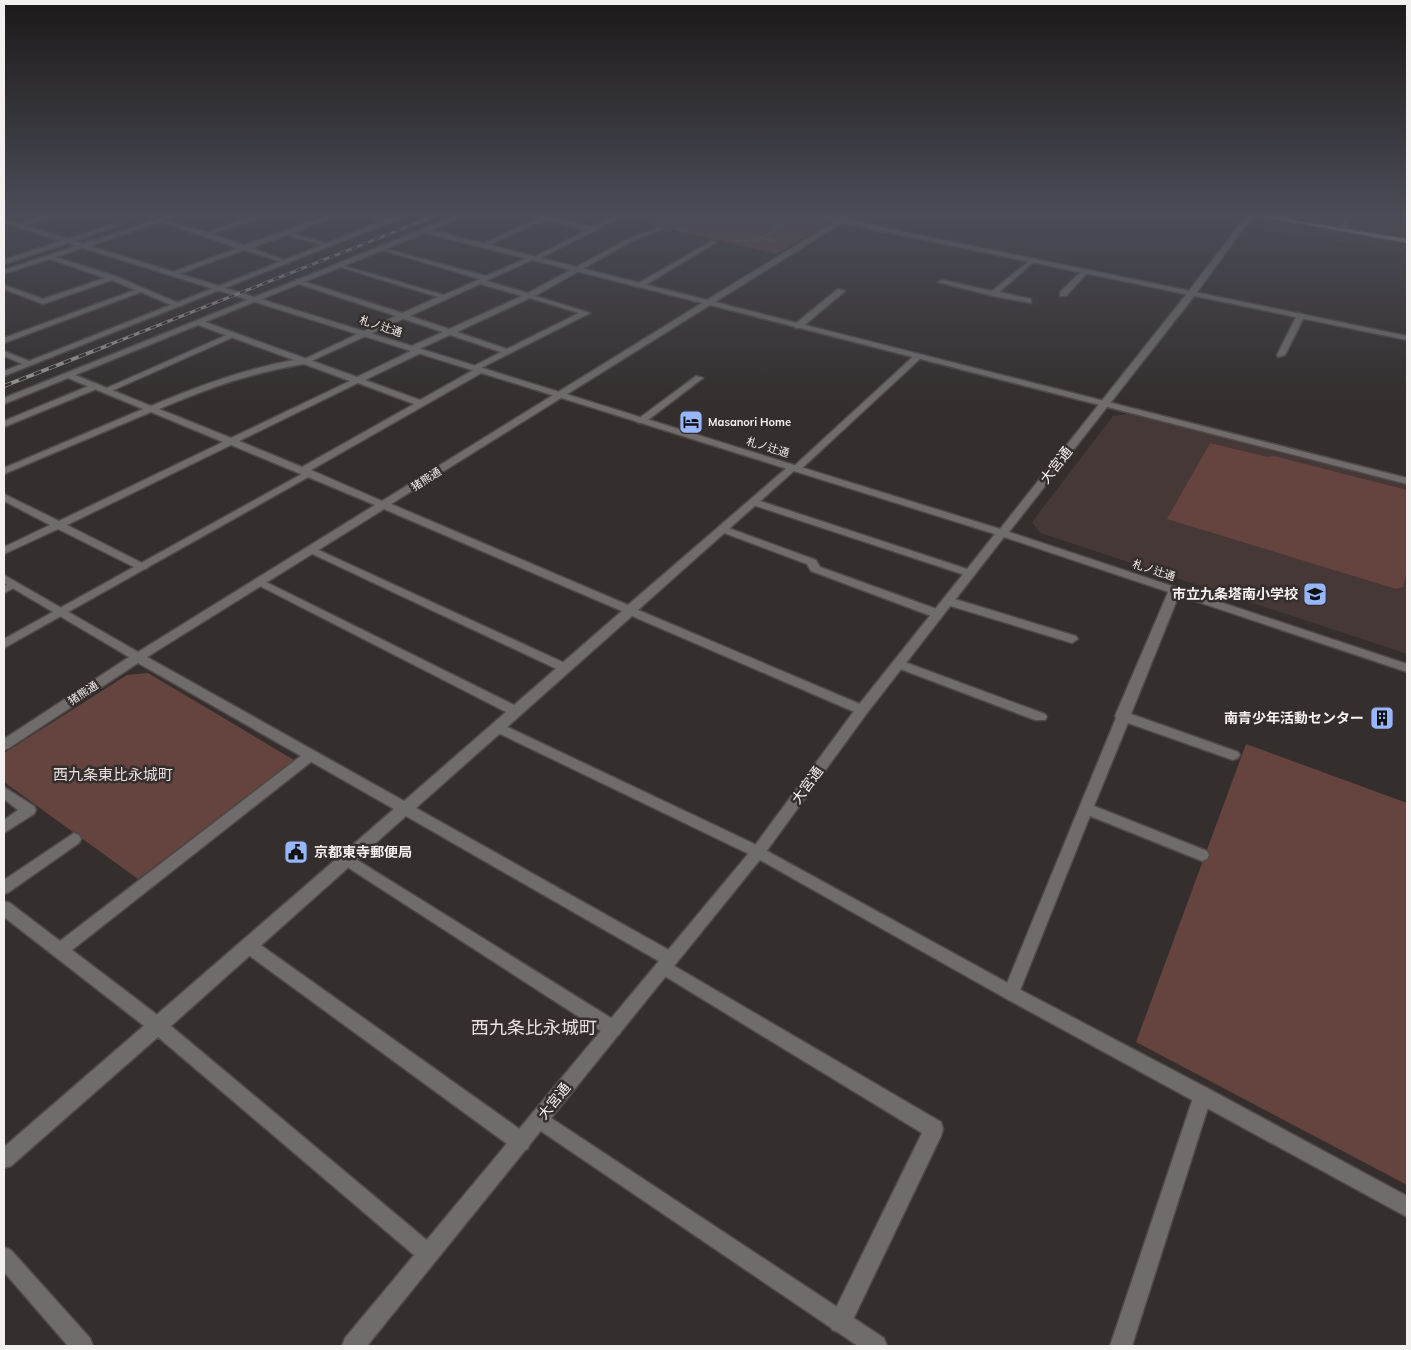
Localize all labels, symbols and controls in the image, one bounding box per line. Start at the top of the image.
street label: 札ノ辻通 [358,313,404,339]
hotel icon: Masanori Home [678,409,704,435]
place label: Masanori Home [708,415,791,429]
street label: 札ノ辻通 [745,434,791,460]
street label: 大宮通 [1036,443,1076,487]
street label: 猪熊通 [408,464,444,494]
street label: 札ノ辻通 [1131,557,1177,583]
school or university icon: 市立九条塔南小学校 [1302,581,1328,607]
place label: 市立九条塔南小学校 [1172,585,1298,603]
street label: 猪熊通 [65,678,101,708]
building icon: 南青少年活動センター [1369,705,1395,731]
place label: 南青少年活動センター [1224,709,1364,727]
street label: 大宮通 [787,763,827,807]
district label: 西九条東比永城町 [53,765,173,784]
public building icon: 京都東寺郵便局 [283,839,309,865]
place label: 京都東寺郵便局 [314,843,412,861]
district label: 西九条比永城町 [471,1016,597,1039]
street label: 大宮通 [534,1079,574,1123]

